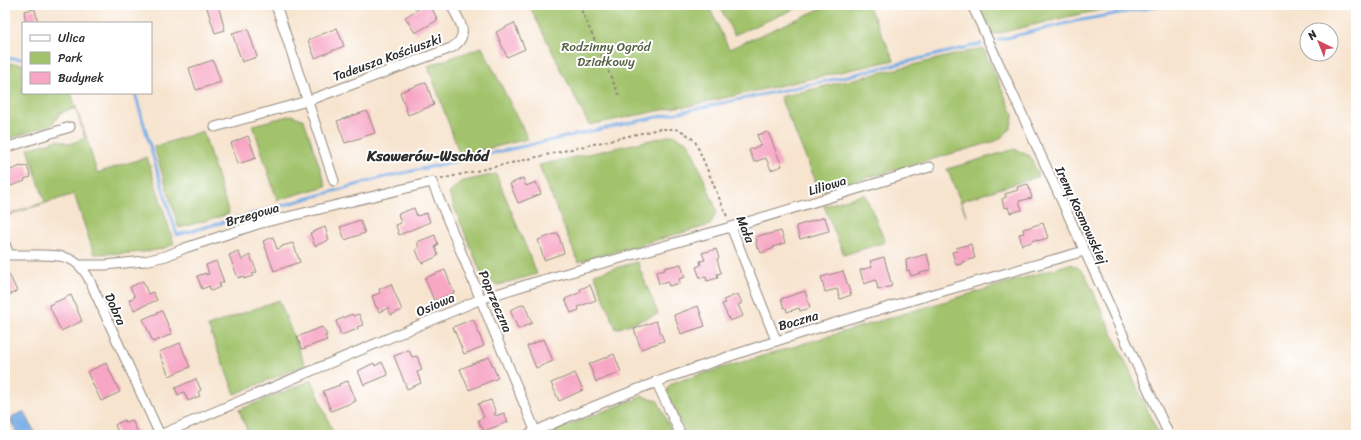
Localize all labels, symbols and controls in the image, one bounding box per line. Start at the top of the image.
legend [22,22,152,94]
north arrow [1299,22,1339,62]
text: N [1303,25,1322,45]
text: Ulica [58,27,86,49]
street label: Tadeusza Kościuszki [329,27,445,88]
park label: Rodzinny Ogród Działkowy [561,35,652,73]
text: Park [58,47,83,69]
text: Budynek [58,67,104,89]
district label: Ksawerów-Wschód [366,143,490,169]
street label: Ireny Kosmowskiej [1048,161,1115,269]
street label: Liliowa [805,169,850,202]
street label: Brzegowa [222,196,282,233]
street label: Mała [730,212,762,247]
street label: Poprzeczna [472,266,519,336]
street label: Osiowa [412,286,459,323]
street label: Dobra [98,289,133,330]
street label: Boczna [775,304,821,337]

